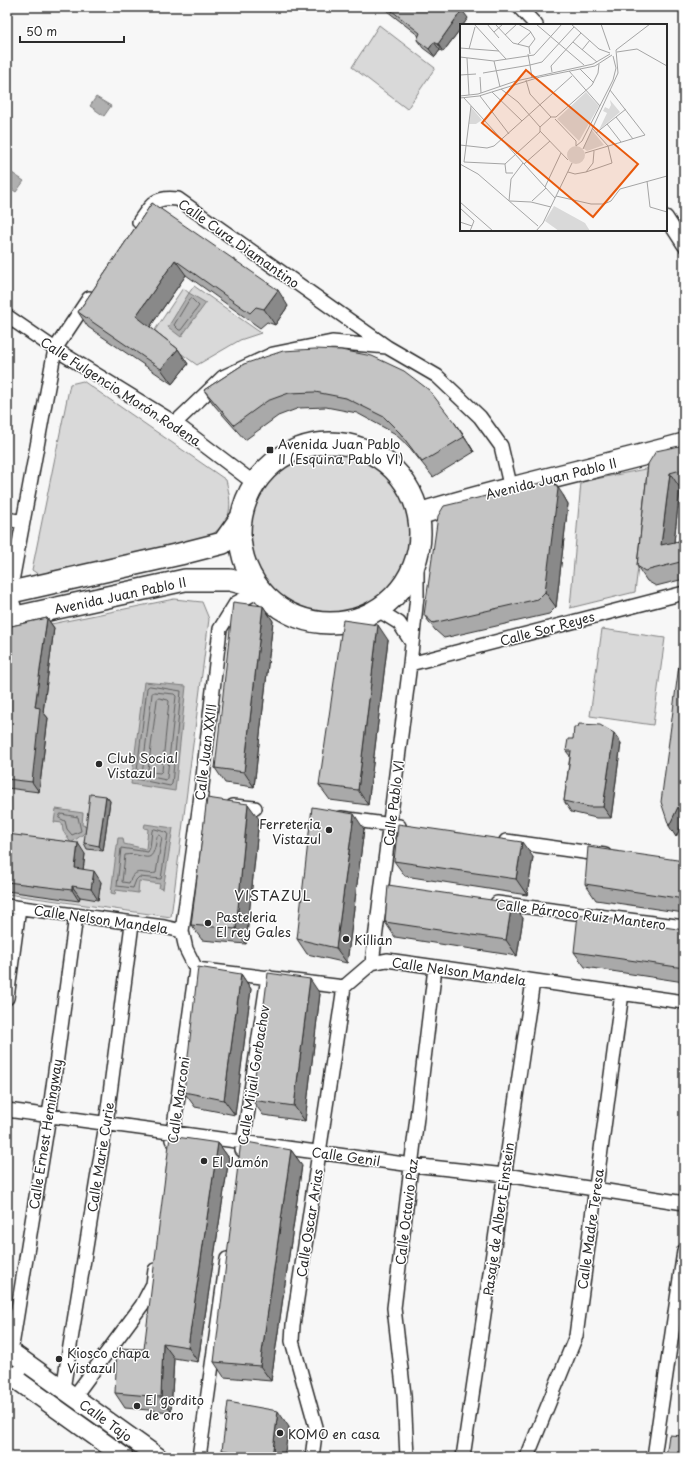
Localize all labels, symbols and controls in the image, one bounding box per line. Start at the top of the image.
scale bar [20,18,124,44]
text: 50 m [26,22,57,40]
inset map [460,24,667,231]
street label: Calle Cura Diamantino [175,194,303,292]
street label: Calle Fulgencio Morón Rodena [37,332,206,451]
place label: Avenida Juan Pablo II (Esquina Pablo VI) [278,434,404,468]
marker: Avenida Juan Pablo II (Esquina Pablo VI) [265,445,275,455]
street label: Avenida Juan Pablo II [483,453,619,503]
street label: Avenida Juan Pablo II [52,572,188,618]
street label: Calle Sor Reyes [498,606,597,650]
street label: Calle Juan XXIII [190,703,220,801]
place label: Club Social Vistazul [107,748,178,782]
marker: Club Social Vistazul [94,759,104,769]
street label: Calle Pablo VI [378,759,408,847]
place label: Ferreteria Vistazul [259,814,322,848]
marker: Ferreteria Vistazul [324,825,334,835]
district label: VISTAZUL [234,885,312,906]
street label: Calle Párroco Ruiz Mantero [495,894,667,934]
street label: Calle Nelson Mandela [33,900,170,938]
place label: Pasteleria El rey Gales [216,907,291,941]
marker: Pasteleria El rey Gales [203,918,213,928]
place label: Killian [354,930,393,949]
marker: Killian [341,934,351,944]
street label: Calle Nelson Mandela [391,952,528,990]
street label: Calle Mijail Gorbachov [233,1003,274,1146]
street label: Calle Marconi [163,1055,193,1145]
street label: Calle Ernest Hemingway [24,1057,66,1211]
street label: Calle Marie Curie [82,1101,118,1213]
street label: Pasaje de Albert Einstein [478,1141,518,1297]
street label: Calle Genil [311,1142,381,1170]
place label: El Jamón [212,1152,269,1171]
marker: El Jamón [199,1156,209,1166]
street label: Calle Octavio Paz [390,1158,422,1266]
street label: Calle Madre Teresa [572,1167,608,1290]
street label: Calle Oscar Arias [291,1168,327,1278]
place label: Kiosco chapa Vistazul [67,1343,150,1377]
marker: Kiosco chapa Vistazul [54,1354,64,1364]
place label: El gordito de oro [145,1390,204,1424]
street label: Calle Tajo [76,1394,136,1446]
marker: El gordito de oro [132,1401,142,1411]
place label: KOMO en casa [288,1424,381,1443]
marker: KOMO en casa [275,1428,285,1438]

